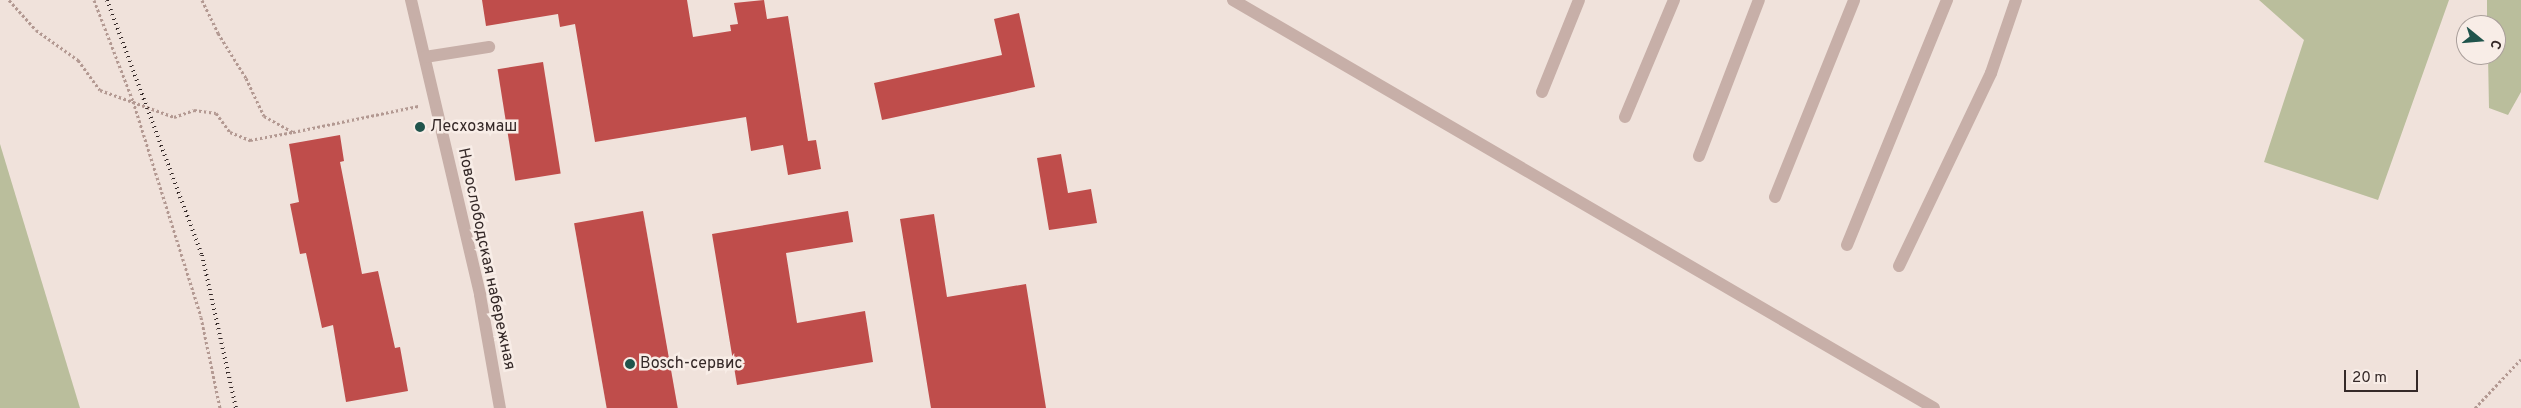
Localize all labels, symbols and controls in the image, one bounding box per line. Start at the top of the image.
north arrow [2456,15,2506,65]
text: С [2485,37,2504,51]
place label: Лесхозмаш [430,117,517,137]
marker: Лесхозмаш [414,121,426,133]
street label: Новослободская набережная [453,146,519,372]
place label: Bosch-сервис [640,354,742,374]
marker: Bosch-сервис [624,358,636,370]
scale bar [2346,360,2420,392]
text: 20 m [2352,369,2387,388]

